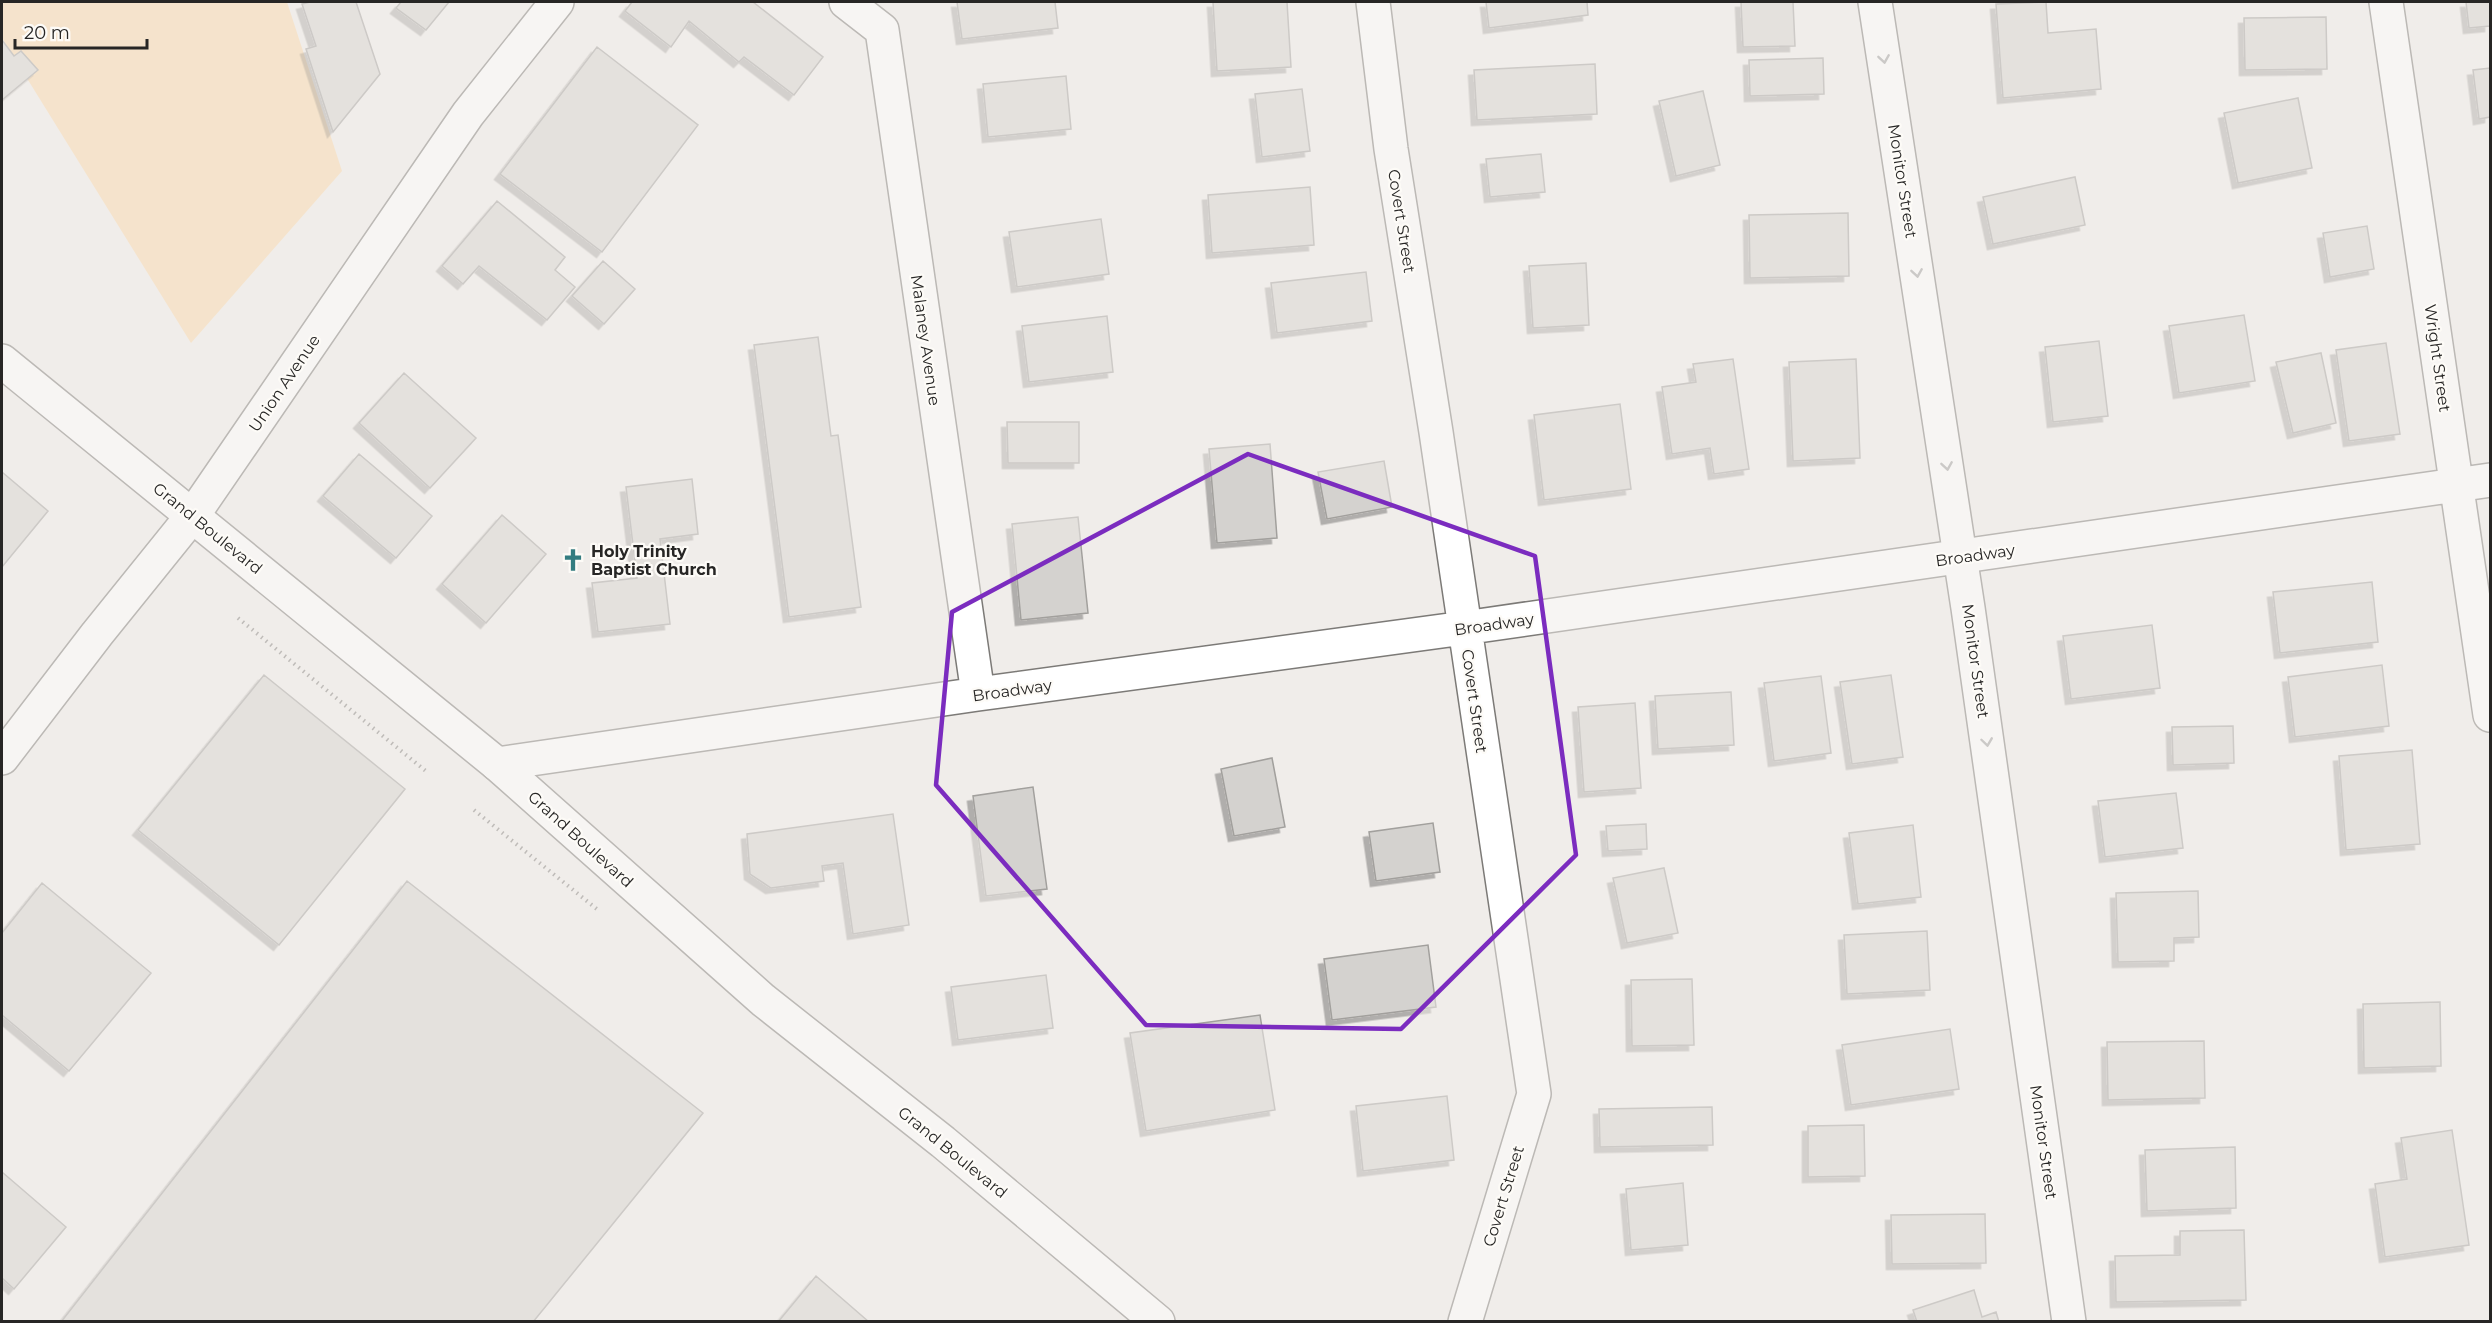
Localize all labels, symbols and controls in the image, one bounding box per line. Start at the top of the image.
scale bar [15,12,147,50]
text: 20 m [24,22,70,44]
one-way arrow [1878,55,1890,64]
street label: Monitor Street [1884,123,1921,240]
street label: Covert Street [1384,168,1419,275]
one-way arrow [1910,267,1923,277]
street label: Malaney Avenue [907,273,944,407]
street label: Wright Street [2421,303,2455,414]
street label: Union Avenue [245,331,324,436]
one-way arrow [1940,461,1952,470]
street label: Grand Boulevard [149,479,266,578]
street label: Broadway [1934,540,2016,570]
place label: Holy Trinity Baptist Church [591,542,717,579]
church icon: Holy Trinity Baptist Church [560,547,586,573]
street label: Monitor Street [1958,603,1993,720]
street label: Broadway [1453,609,1535,639]
street label: Covert Street [1458,648,1491,755]
street label: Broadway [971,675,1053,705]
one-way arrow [1981,737,1993,746]
street label: Grand Boulevard [524,787,637,892]
street label: Monitor Street [2026,1084,2061,1201]
street label: Grand Boulevard [894,1103,1011,1202]
street label: Covert Street [1479,1143,1528,1249]

